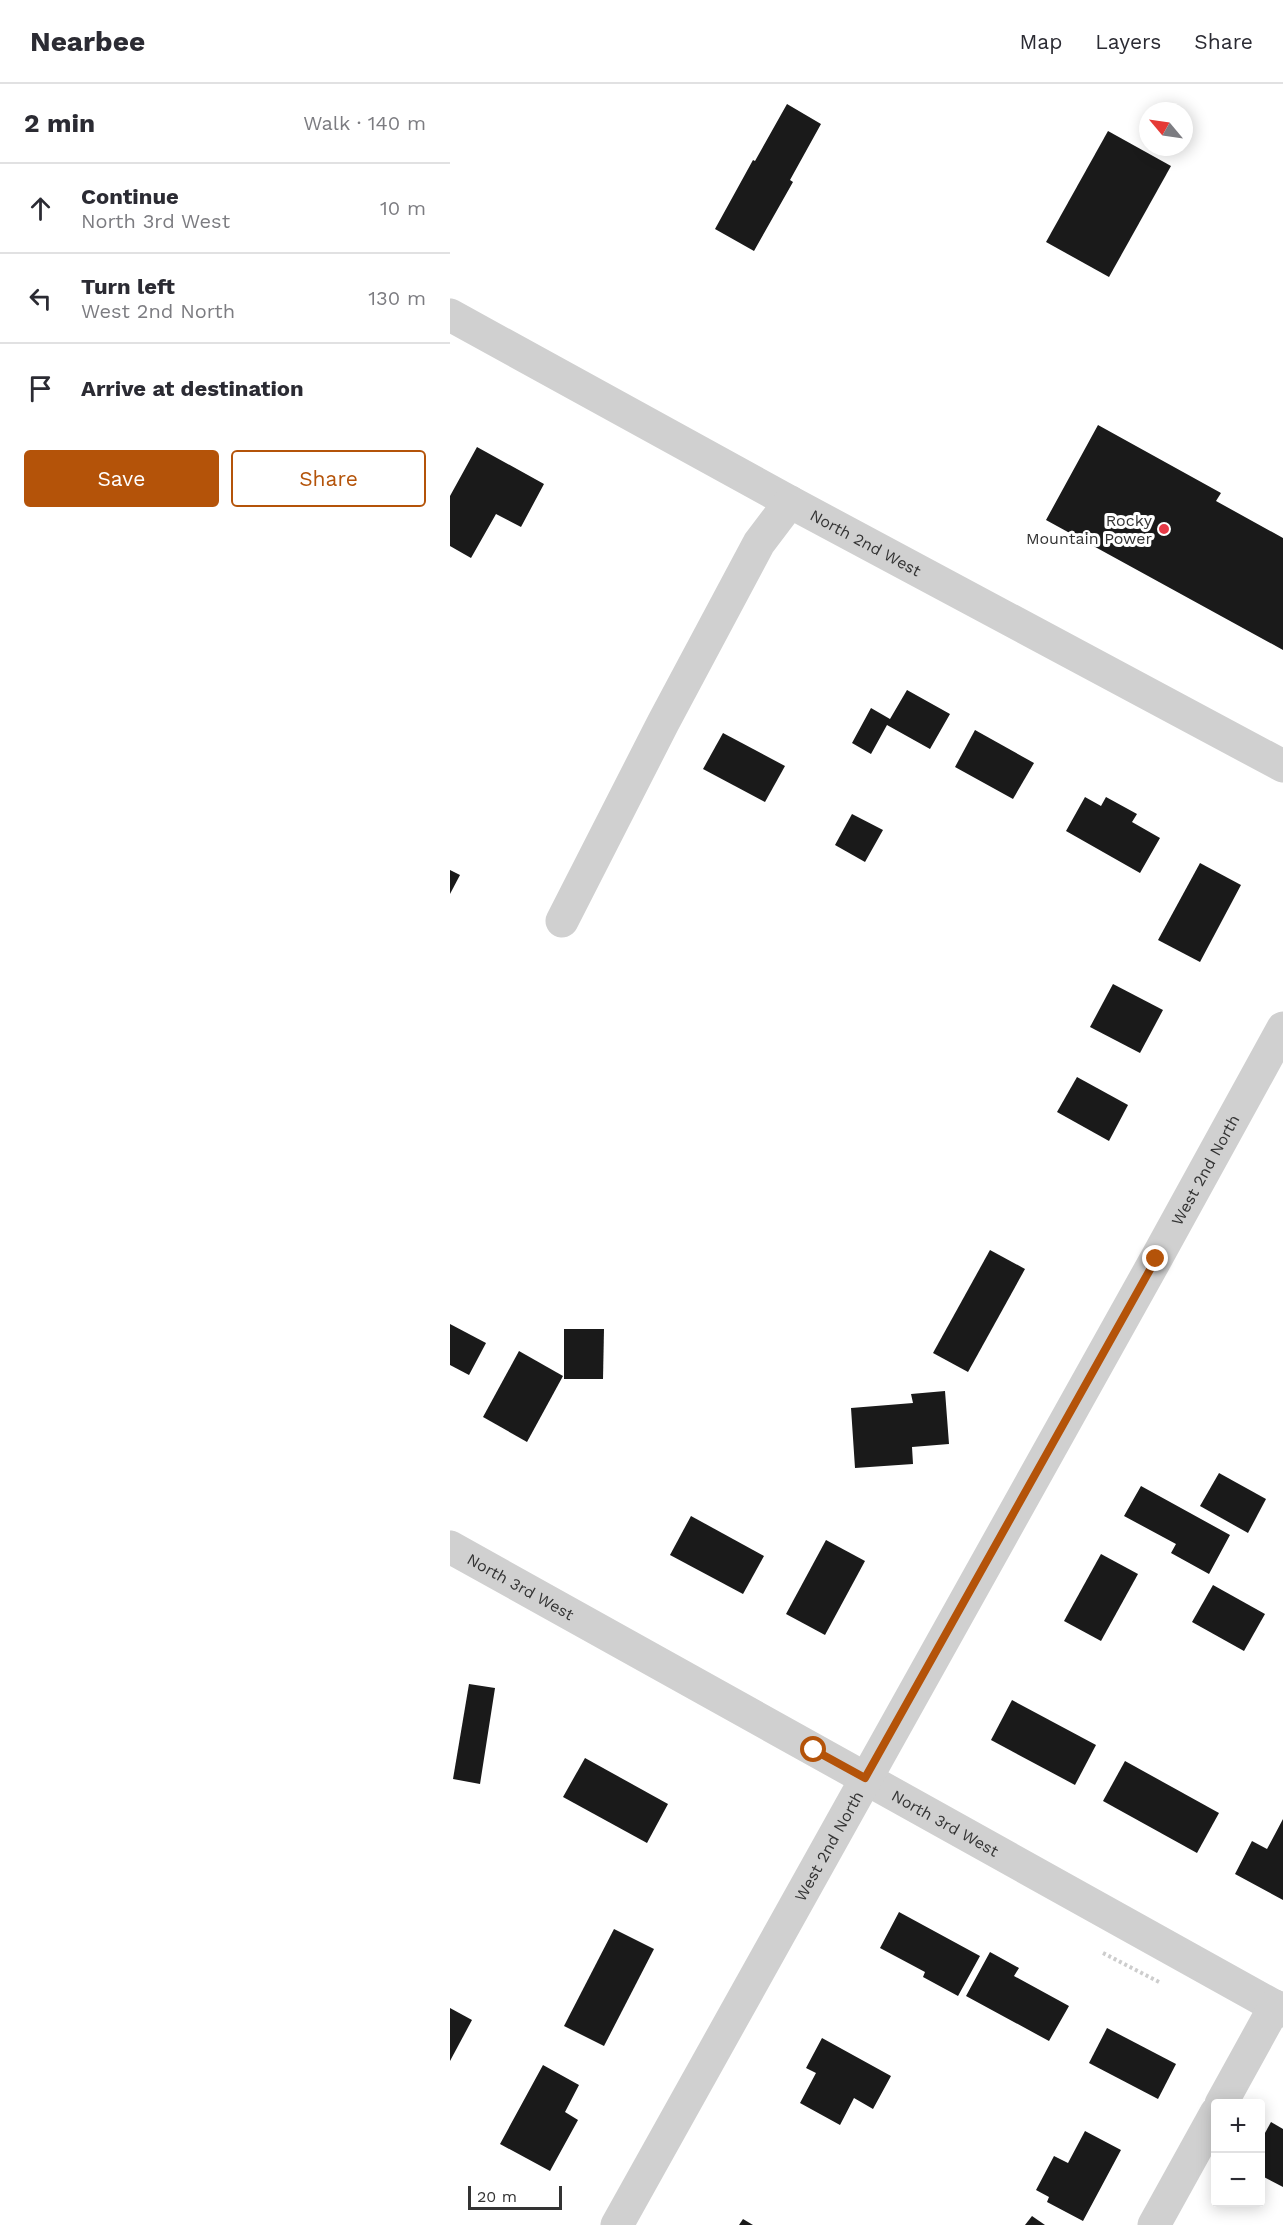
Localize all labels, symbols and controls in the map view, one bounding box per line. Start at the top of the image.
text: Nearbee [30,25,145,58]
text: Map [1019,29,1062,54]
text: Layers [1095,29,1161,54]
text: Share [1194,29,1253,54]
north arrow [1139,102,1193,156]
text: 2 min [24,108,95,138]
text: Walk · 140 m [303,111,426,135]
text: Continue [81,184,179,209]
icon: ahead [24,192,57,225]
text: 10 m [380,196,426,220]
text: North 3rd West [81,209,230,233]
text: Turn left [81,274,175,299]
icon: left [24,282,57,315]
text: 130 m [368,286,426,310]
text: West 2nd North [81,299,235,323]
icon: arrive [24,372,57,405]
text: Arrive at destination [81,376,304,401]
button: Save [24,450,219,507]
button: Share [231,450,426,507]
street label: North 2nd West [807,505,925,580]
place label: Rocky Mountain Power [1026,511,1153,548]
marker: Rocky Mountain Power [1157,522,1171,536]
street label: West 2nd North [1167,1111,1243,1228]
route end [1142,1245,1168,1271]
street label: North 3rd West [464,1549,578,1624]
route start [800,1736,826,1762]
street label: North 3rd West [889,1786,1002,1860]
street label: West 2nd North [790,1788,867,1905]
map controls [1211,2099,1265,2207]
button: + [1211,2099,1265,2153]
button: − [1211,2153,1265,2207]
scale bar [468,2183,562,2210]
text: 20 m [477,2187,517,2206]

